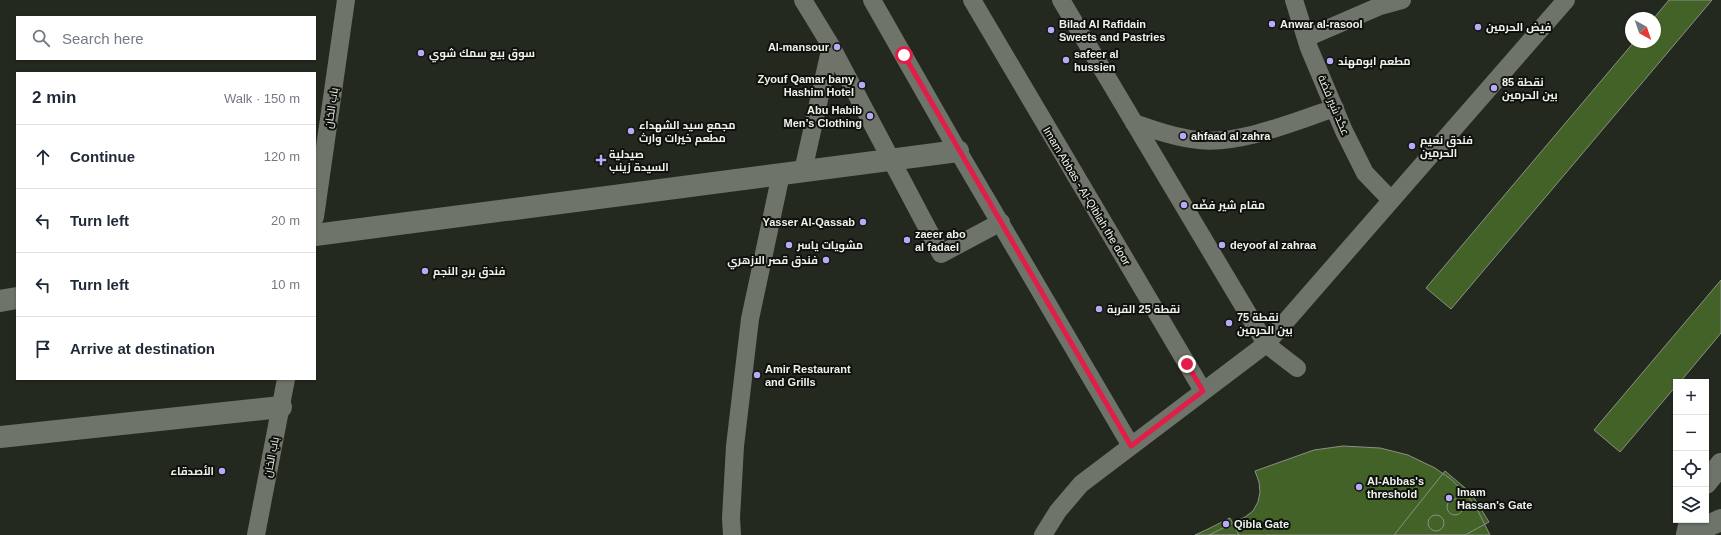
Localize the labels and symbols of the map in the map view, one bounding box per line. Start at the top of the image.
north arrow [1625,12,1661,48]
place label: Bilad Al Rafidain Sweets and Pastries [1059,18,1165,43]
place label: Anwar al-rasool [1280,18,1363,30]
marker: Anwar al-rasool [1267,19,1277,29]
place label: فيض الحرمين [1486,21,1552,34]
marker: فيض الحرمين [1473,22,1483,32]
marker: Bilad Al Rafidain Sweets and Pastries [1046,25,1056,35]
place label: Al-mansour [768,41,830,53]
marker: Al-mansour [832,42,842,52]
route start [895,46,913,64]
place label: سوق بيع سمك شوي [429,47,535,63]
marker: سوق بيع سمك شوي [416,48,426,58]
place label: safeer al hussien [1074,48,1119,73]
marker: safeer al hussien [1061,55,1071,65]
place label: مطعم ابومهند [1338,55,1411,69]
marker: مطعم ابومهند [1325,56,1335,66]
place label: Zyouf Qamar bany Hashim Hotel [757,73,855,98]
street label: عگد شير فضة [1315,73,1352,137]
place label: نقطة 85 بين الحرمين [1502,76,1558,102]
marker: Zyouf Qamar bany Hashim Hotel [857,80,867,90]
marker: نقطة 85 بين الحرمين [1489,83,1499,93]
street label: باب الخان [322,87,341,129]
place label: Abu Habib Men’s Clothing [784,104,862,129]
marker: Abu Habib Men’s Clothing [865,111,875,121]
place label: مجمع سيد الشهداء مطعم خيرات وارث [639,119,736,146]
street label: Imam Abbas - Al-Qiblah the door [1041,125,1133,268]
marker: مجمع سيد الشهداء مطعم خيرات وارث [626,126,636,136]
place label: ahfaad al zahra [1191,130,1271,142]
marker: ahfaad al zahra [1178,131,1188,141]
place label: فندق نعيم الحرمين [1420,134,1473,160]
marker: فندق نعيم الحرمين [1407,141,1417,151]
place label: صيدلية السيدة زينب [609,148,669,174]
marker: صيدلية السيدة زينب [596,155,606,165]
place label: مقام شير فضّه [1192,198,1265,213]
marker: مقام شير فضّه [1179,200,1189,210]
place label: Yasser Al-Qassab [762,216,855,228]
marker: Yasser Al-Qassab [858,217,868,227]
place label: zaeer abo al fadael [915,228,966,253]
marker: zaeer abo al fadael [902,235,912,245]
place label: مشويات ياسر [796,239,863,253]
place label: deyoof al zahraa [1230,239,1317,251]
marker: مشويات ياسر [784,240,794,250]
marker: deyoof al zahraa [1217,240,1227,250]
place label: فندق قصر الازهري [727,254,818,270]
marker: فندق قصر الازهري [821,255,831,265]
place label: فندق برج النجم [433,265,505,279]
marker: فندق برج النجم [420,266,430,276]
place label: نقطة 25 القربة [1107,303,1180,316]
marker: نقطة 25 القربة [1094,304,1104,314]
place label: نقطة 75 بين الحرمين [1237,311,1293,337]
marker: نقطة 75 بين الحرمين [1224,318,1234,328]
route end [1178,355,1196,373]
place label: Amir Restaurant and Grills [765,363,851,388]
marker: Amir Restaurant and Grills [752,370,762,380]
street label: باب الخان [261,436,282,479]
place label: الأصدقاء [171,465,214,477]
marker: الأصدقاء [217,466,227,476]
place label: Al-Abbas's threshold [1367,475,1424,500]
marker: Al-Abbas's threshold [1354,482,1364,492]
place label: Imam Hassan's Gate [1457,486,1532,511]
marker: Imam Hassan's Gate [1444,493,1454,503]
place label: Qibla Gate [1234,518,1289,530]
marker: Qibla Gate [1221,519,1231,529]

